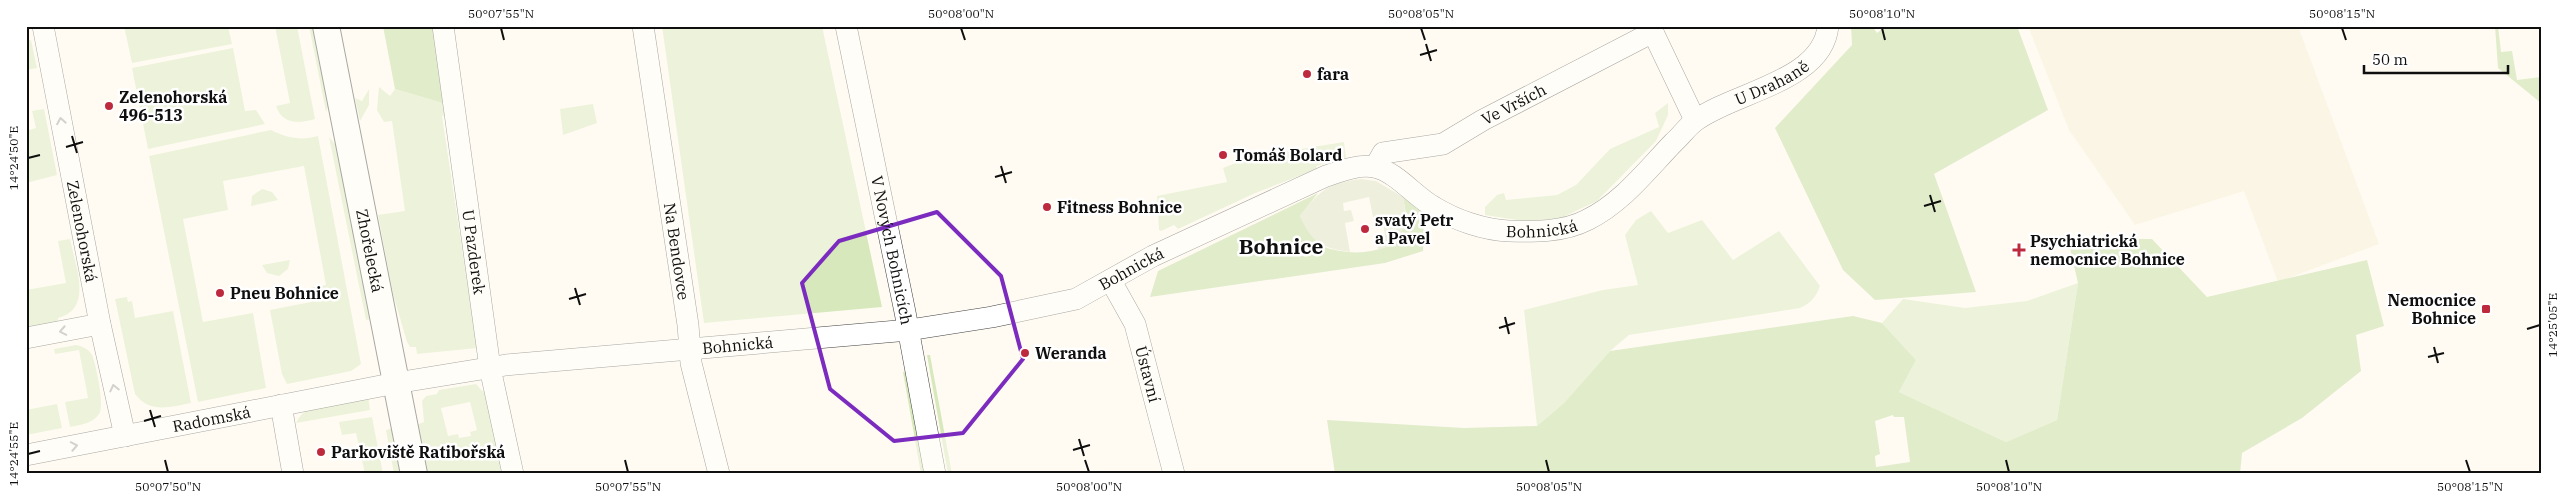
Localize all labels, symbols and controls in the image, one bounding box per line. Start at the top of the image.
text: 50°07'55"N [468,6,534,21]
text: 50°08'00"N [928,6,994,21]
text: 50°08'05"N [1388,6,1454,21]
text: 50°08'10"N [1849,6,1915,21]
text: 50°08'15"N [2309,6,2375,21]
scale bar [2364,42,2508,74]
text: 50 m [2372,50,2408,69]
street label: U Drahaně [1732,56,1813,109]
place label: fara [1317,64,1349,84]
marker: fara [1301,68,1313,80]
street label: Ve Vrších [1478,79,1549,129]
place label: Zelenohorská 496-513 [119,87,227,125]
marker: Zelenohorská 496-513 [103,100,115,112]
one-way arrow [56,117,66,126]
text: 14°24'50"E [6,126,21,190]
place label: Tomáš Bolard [1233,145,1342,165]
marker: Tomáš Bolard [1217,149,1229,161]
street label: V Nových Bohnicích [867,174,917,326]
street label: Zelenohorská [63,179,102,284]
place label: Fitness Bohnice [1057,197,1182,217]
street label: Na Bendovce [660,201,694,301]
marker: Fitness Bohnice [1041,201,1053,213]
street label: Zhořelecká [352,207,388,294]
street label: U Pazderek [458,208,490,296]
place label: svatý Petr a Pavel [1375,210,1453,248]
street label: Bohnická [1506,215,1580,241]
marker: svatý Petr a Pavel [1359,223,1371,235]
place label: Psychiatrická nemocnice Bohnice [2030,231,2185,269]
district label: Bohnice [1239,232,1323,260]
street label: Bohnická [1095,242,1167,294]
marker: Psychiatrická nemocnice Bohnice [2012,243,2026,257]
place label: Pneu Bohnice [230,283,339,303]
marker: Pneu Bohnice [214,287,226,299]
place label: Nemocnice Bohnice [2387,290,2476,328]
text: 14°25'05"E [2545,293,2560,357]
marker: Nemocnice Bohnice [2480,303,2492,315]
one-way arrow [59,326,67,336]
street label: Bohnická [701,332,774,358]
place label: Weranda [1035,343,1107,363]
street label: Ústavní [1131,344,1165,404]
marker: Weranda [1019,347,1031,359]
one-way arrow [109,384,120,393]
street label: Radomská [171,401,253,436]
text: 14°24'55"E [6,422,21,486]
one-way arrow [70,441,79,451]
place label: Parkoviště Ratibořská [331,442,505,462]
marker: Parkoviště Ratibořská [315,446,327,458]
text: 50°07'50"N [135,479,201,494]
text: 50°07'55"N [595,479,661,494]
text: 50°08'00"N [1056,479,1122,494]
text: 50°08'05"N [1516,479,1582,494]
text: 50°08'10"N [1976,479,2042,494]
text: 50°08'15"N [2437,479,2503,494]

